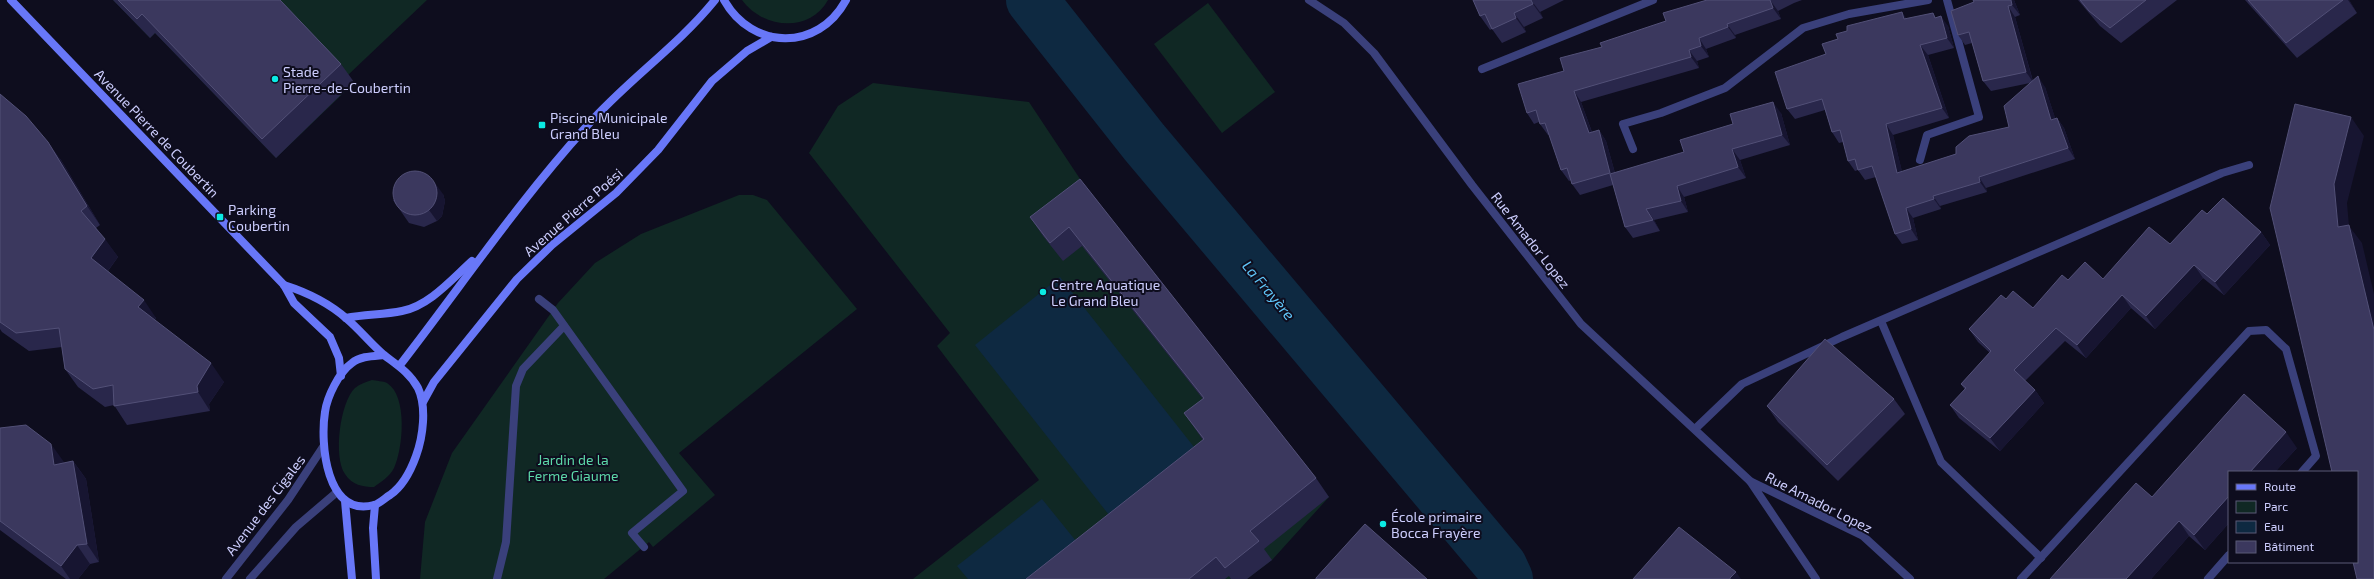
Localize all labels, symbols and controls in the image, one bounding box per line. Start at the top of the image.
place label: Stade Pierre-de-Coubertin [283,63,411,96]
street label: Avenue Pierre de Coubertin [91,65,223,201]
marker: Stade Pierre-de-Coubertin [270,74,280,84]
place label: Piscine Municipale Grand Bleu [550,109,668,142]
marker: Piscine Municipale Grand Bleu [537,120,547,130]
street label: Avenue Pierre Poési [520,165,626,259]
street label: Rue Amador Lopez [1488,188,1574,292]
place label: Parking Coubertin [228,201,290,234]
marker: Parking Coubertin [215,212,225,222]
water label: La Frayère [1238,257,1299,324]
place label: Centre Aquatique Le Grand Bleu [1051,276,1160,309]
marker: Centre Aquatique Le Grand Bleu [1038,287,1048,297]
street label: Avenue des Cigales [222,451,308,559]
park label: Jardin de la Ferme Giaume [527,451,619,484]
street label: Rue Amador Lopez [1763,468,1875,536]
legend [2228,471,2358,563]
text: Route [2264,479,2296,493]
text: Parc [2264,499,2288,513]
place label: École primaire Bocca Frayère [1391,508,1482,541]
marker: École primaire Bocca Frayère [1378,519,1388,529]
text: Eau [2264,519,2284,533]
text: Bâtiment [2264,539,2315,553]

